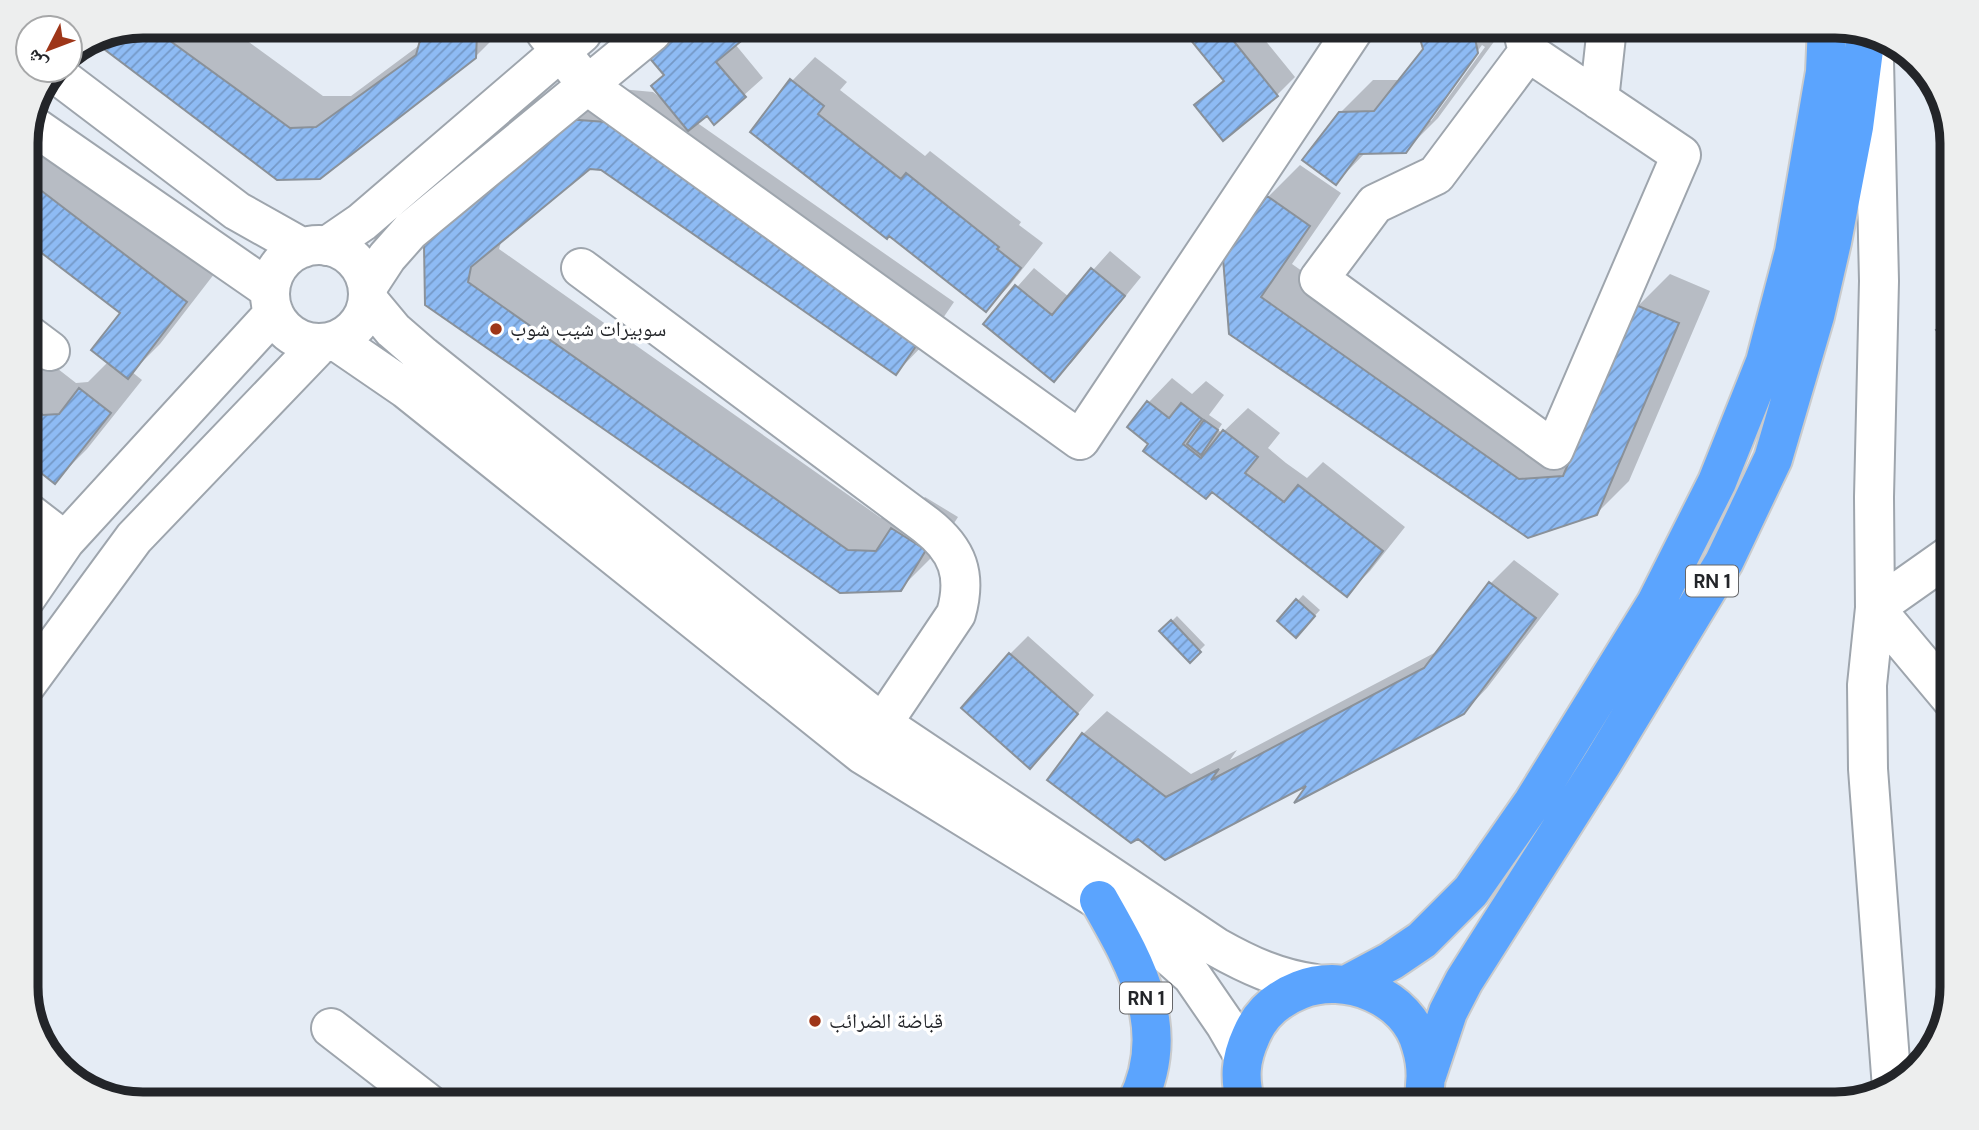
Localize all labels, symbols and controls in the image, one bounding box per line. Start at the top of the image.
north arrow [14,14,84,84]
text: ش [21,44,53,76]
place label: سوبيرات شيب شوب [510,315,666,343]
marker: سوبيرات شيب شوب [488,321,504,337]
road number: RN 1 [1686,566,1738,596]
road number: RN 1 [1120,982,1172,1014]
place label: قباضة الضرائب [829,1007,943,1035]
marker: قباضة الضرائب [807,1013,823,1029]

